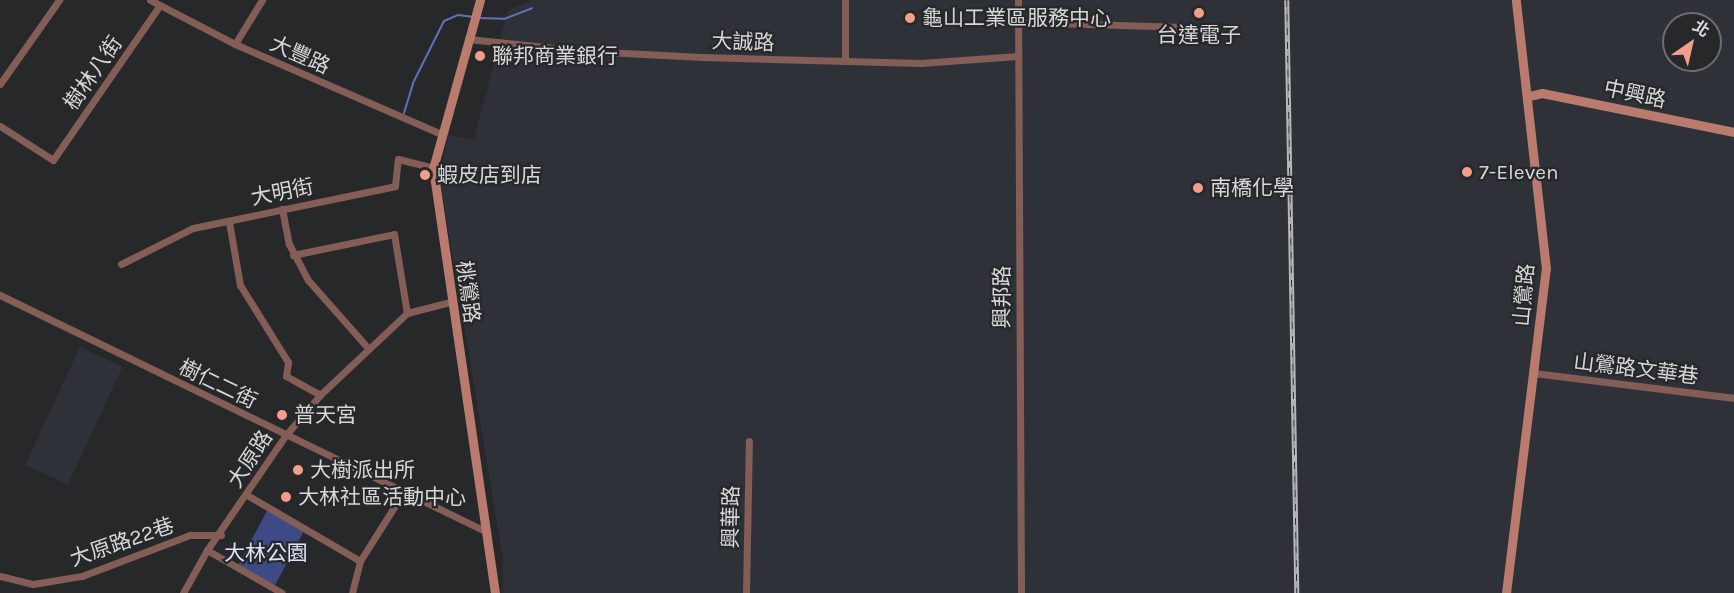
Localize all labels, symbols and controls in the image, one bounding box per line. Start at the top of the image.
place label: 龜山工業區服務中心 [922,5,1111,31]
marker: 台達電子 [1192,6,1206,20]
marker: 龜山工業區服務中心 [903,11,917,25]
north arrow [1662,12,1722,72]
text: 北 [1689,16,1713,41]
place label: 台達電子 [1157,22,1241,48]
street label: 大誠路 [711,28,775,56]
street label: 樹林八街 [59,31,127,115]
street label: 大豐路 [266,31,334,79]
place label: 聯邦商業銀行 [492,43,618,69]
marker: 聯邦商業銀行 [473,49,487,63]
street label: 中興路 [1602,75,1668,113]
place label: 7-Eleven [1479,159,1559,185]
place label: 蝦皮店到店 [437,162,542,188]
marker: 7-Eleven [1460,165,1474,179]
marker: 蝦皮店到店 [418,168,432,182]
street label: 大明街 [249,174,315,210]
place label: 南橋化學 [1210,175,1294,201]
marker: 南橋化學 [1191,181,1205,195]
street label: 桃鶯路 [451,259,485,325]
street label: 山鶯路 [1509,263,1539,327]
street label: 興邦路 [989,266,1015,328]
street label: 山鶯路文華巷 [1572,349,1700,389]
street label: 樹仁二街 [175,354,261,414]
place label: 普天宮 [294,402,357,428]
marker: 普天宮 [275,408,289,422]
street label: 大原路 [222,426,278,492]
place label: 大樹派出所 [310,457,415,483]
marker: 大樹派出所 [291,463,305,477]
place label: 大林社區活動中心 [298,484,466,510]
street label: 興華路 [718,485,744,549]
marker: 大林社區活動中心 [279,490,293,504]
street label: 大原路22巷 [67,512,177,572]
park label: 大林公園 [224,540,308,566]

